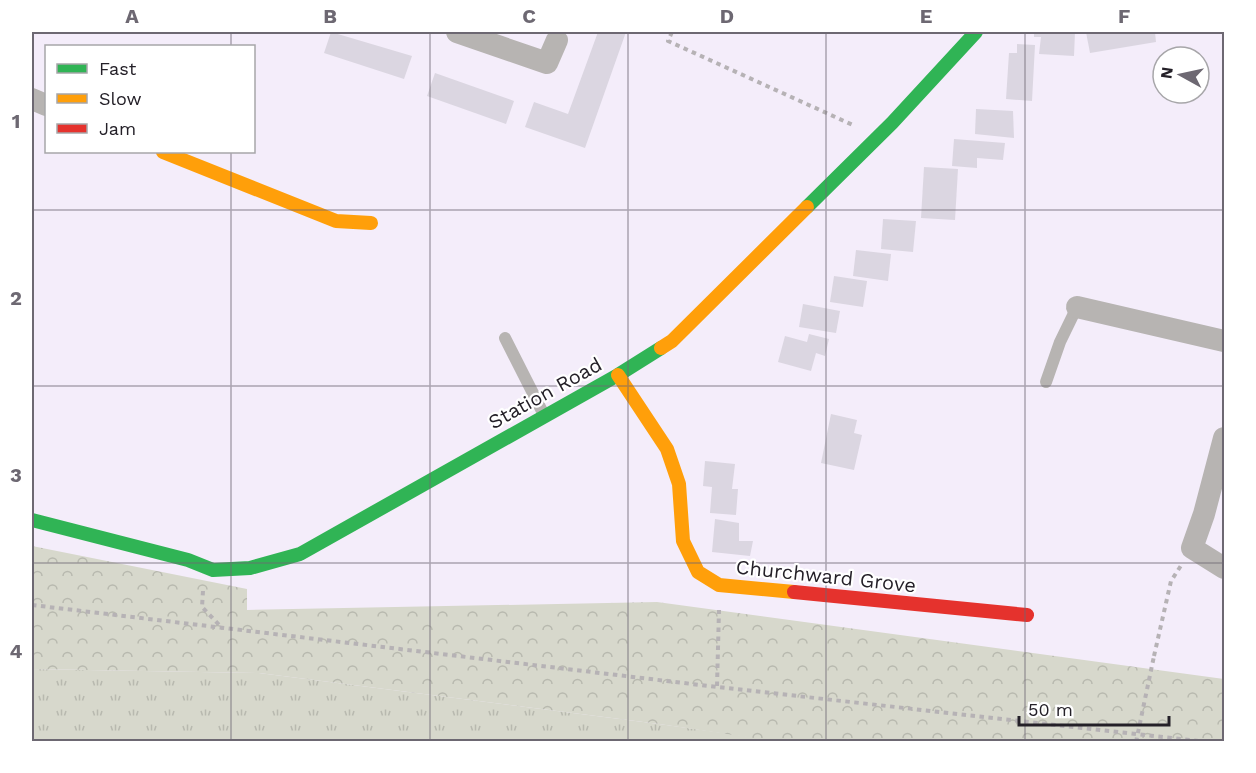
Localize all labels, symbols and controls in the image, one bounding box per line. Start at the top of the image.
text: A [125,4,139,28]
text: B [323,4,337,28]
text: C [522,4,536,28]
text: D [720,4,734,28]
text: E [920,4,932,28]
text: F [1118,4,1130,28]
legend [45,45,255,153]
north arrow [1151,45,1211,105]
text: Fast [99,58,137,79]
text: N [1156,66,1177,80]
text: Slow [99,88,142,109]
text: 1 [12,109,20,133]
text: Jam [99,118,136,139]
text: 2 [10,286,22,310]
street label: Station Road [484,352,606,434]
text: 3 [10,463,22,487]
street label: Churchward Grove [735,555,917,597]
text: 4 [10,639,23,663]
scale bar [1019,689,1169,727]
text: 50 m [1028,699,1073,720]

